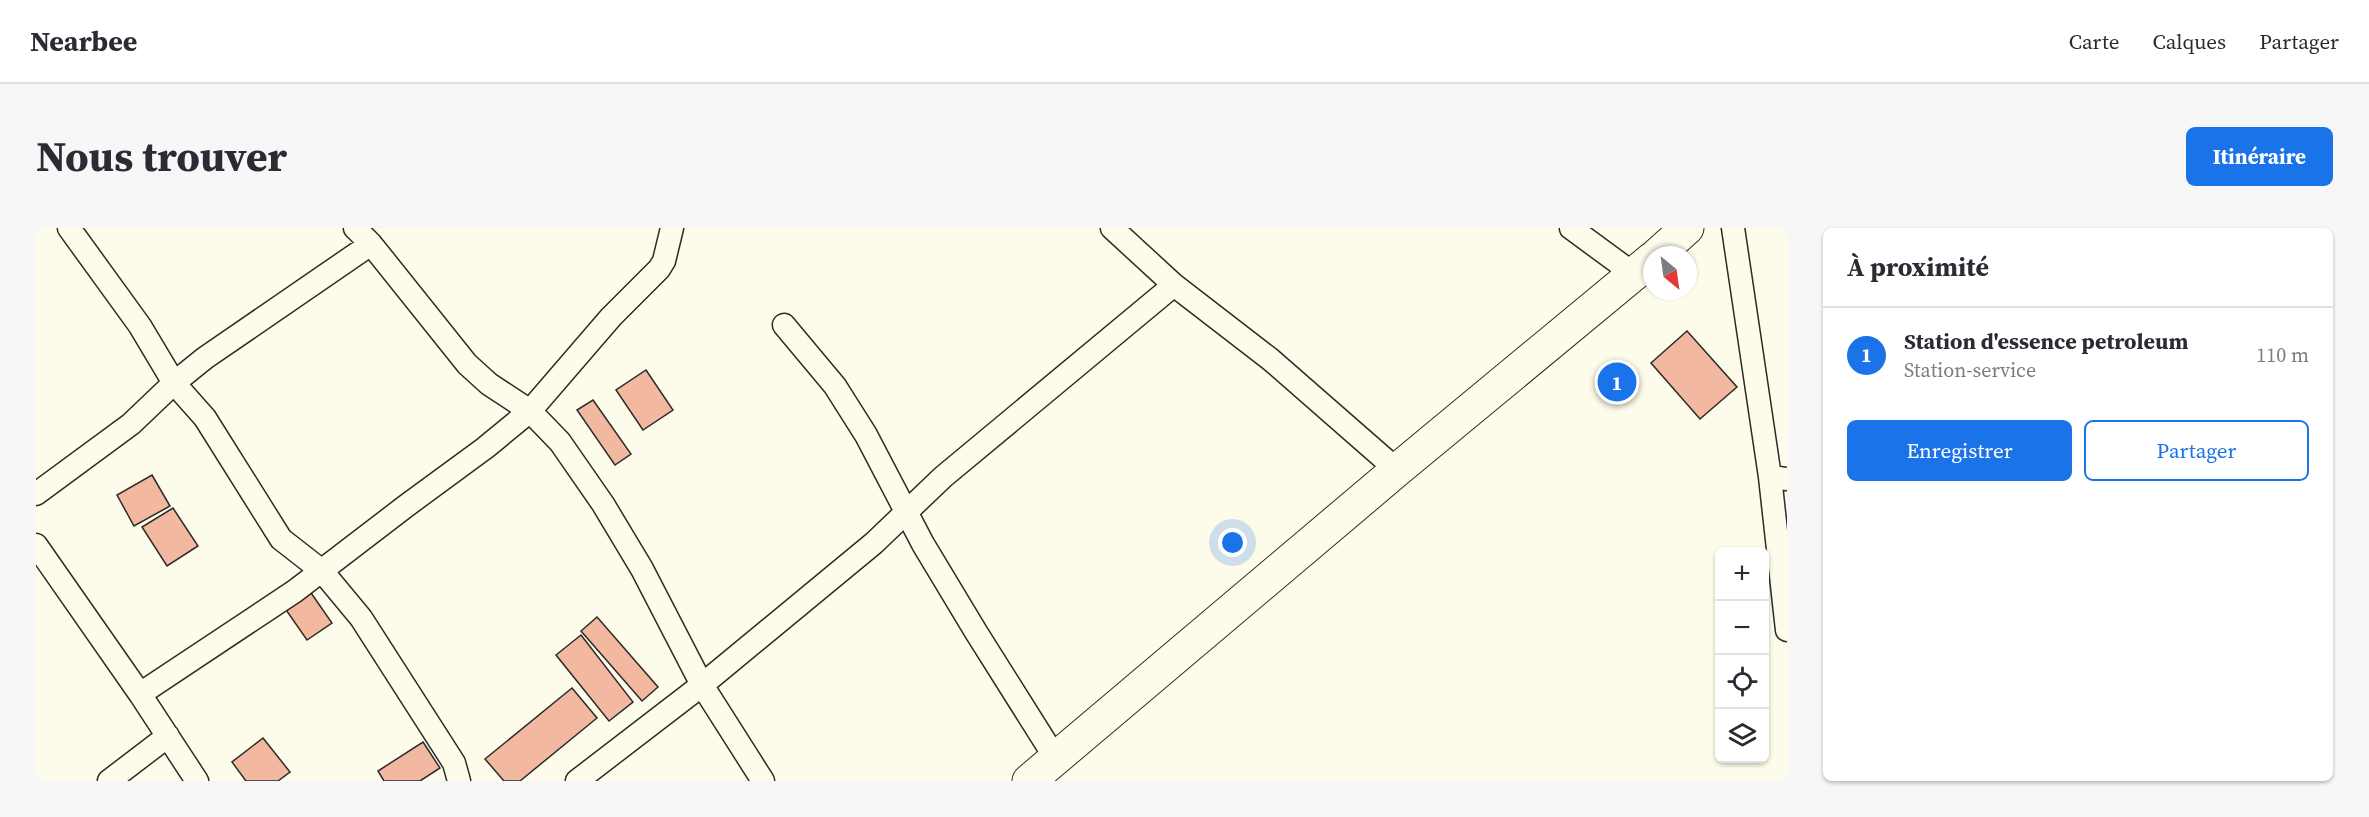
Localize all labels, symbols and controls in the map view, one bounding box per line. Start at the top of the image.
text: Nearbee [30,22,137,60]
text: Carte [2069,27,2119,56]
text: Calques [2152,27,2226,56]
text: Partager [2259,27,2339,56]
text: Nous trouver [36,127,287,185]
button: Itinéraire [2186,127,2333,186]
north arrow [1643,246,1697,300]
text: À proximité [1847,249,1989,285]
text: Station d'essence petroleum [1904,326,2188,356]
text: 1 [1861,341,1872,369]
text: 110 m [2256,341,2309,369]
text: Station-service [1904,356,2036,384]
pin: 1 [1598,360,1636,404]
button: Enregistrer [1847,420,2072,481]
button: Partager [2084,420,2309,481]
your location [1218,528,1247,557]
map controls [1715,547,1769,763]
button: + [1715,547,1769,601]
button: − [1715,601,1769,655]
button: locate [1715,655,1769,709]
button: layers [1715,709,1769,763]

